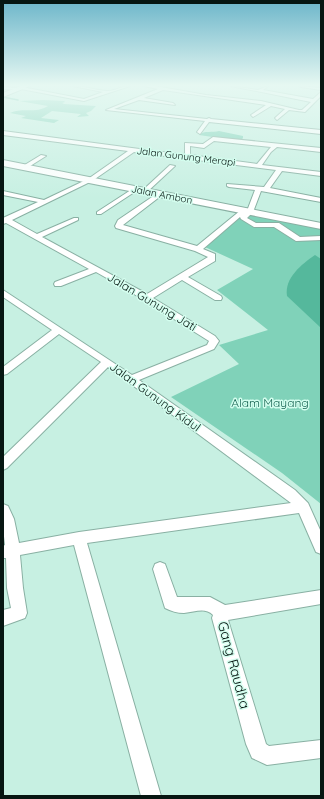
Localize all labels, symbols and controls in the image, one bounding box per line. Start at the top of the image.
street label: Jalan Gunung Merapi [136,144,236,169]
street label: Jalan Ambon [130,182,194,207]
street label: Jalan Gunung Jati [105,269,200,334]
street label: Jalan Gunung Kidul [107,359,204,435]
park label: Alam Mayang [231,395,309,410]
street label: Gang Raudha [214,619,254,711]

